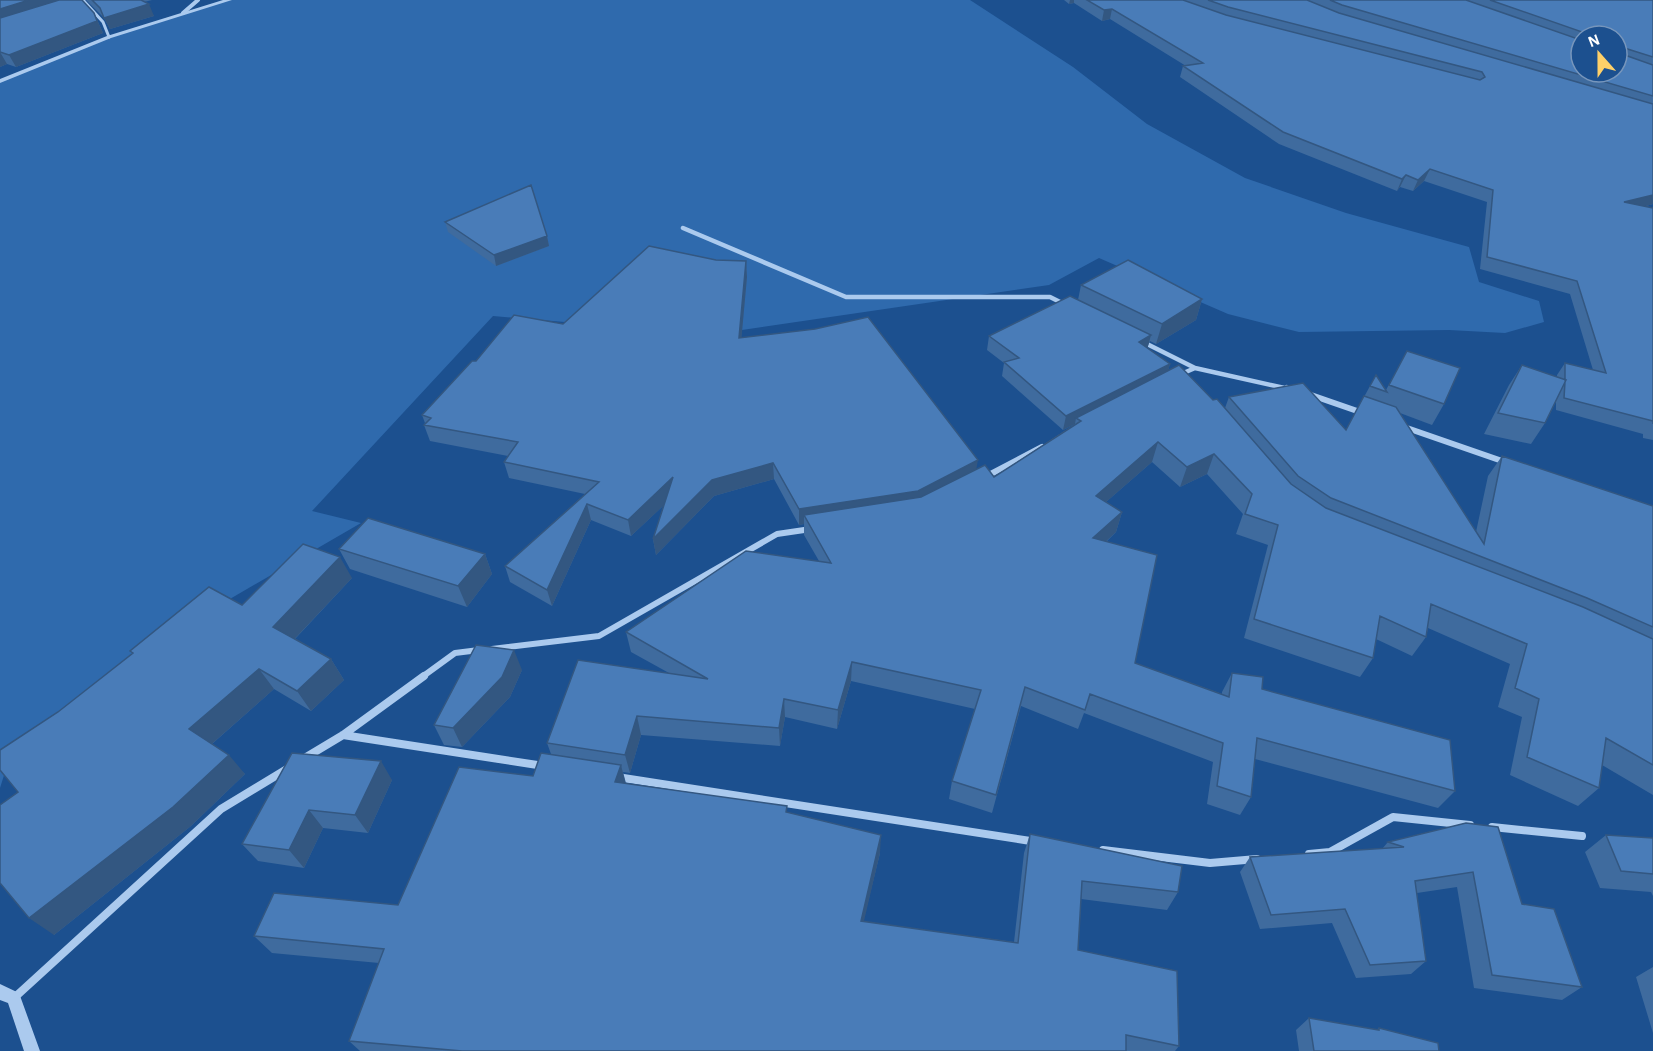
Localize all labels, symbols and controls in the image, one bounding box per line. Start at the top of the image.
north arrow [1569,24,1629,84]
text: N [1586,31,1602,50]

